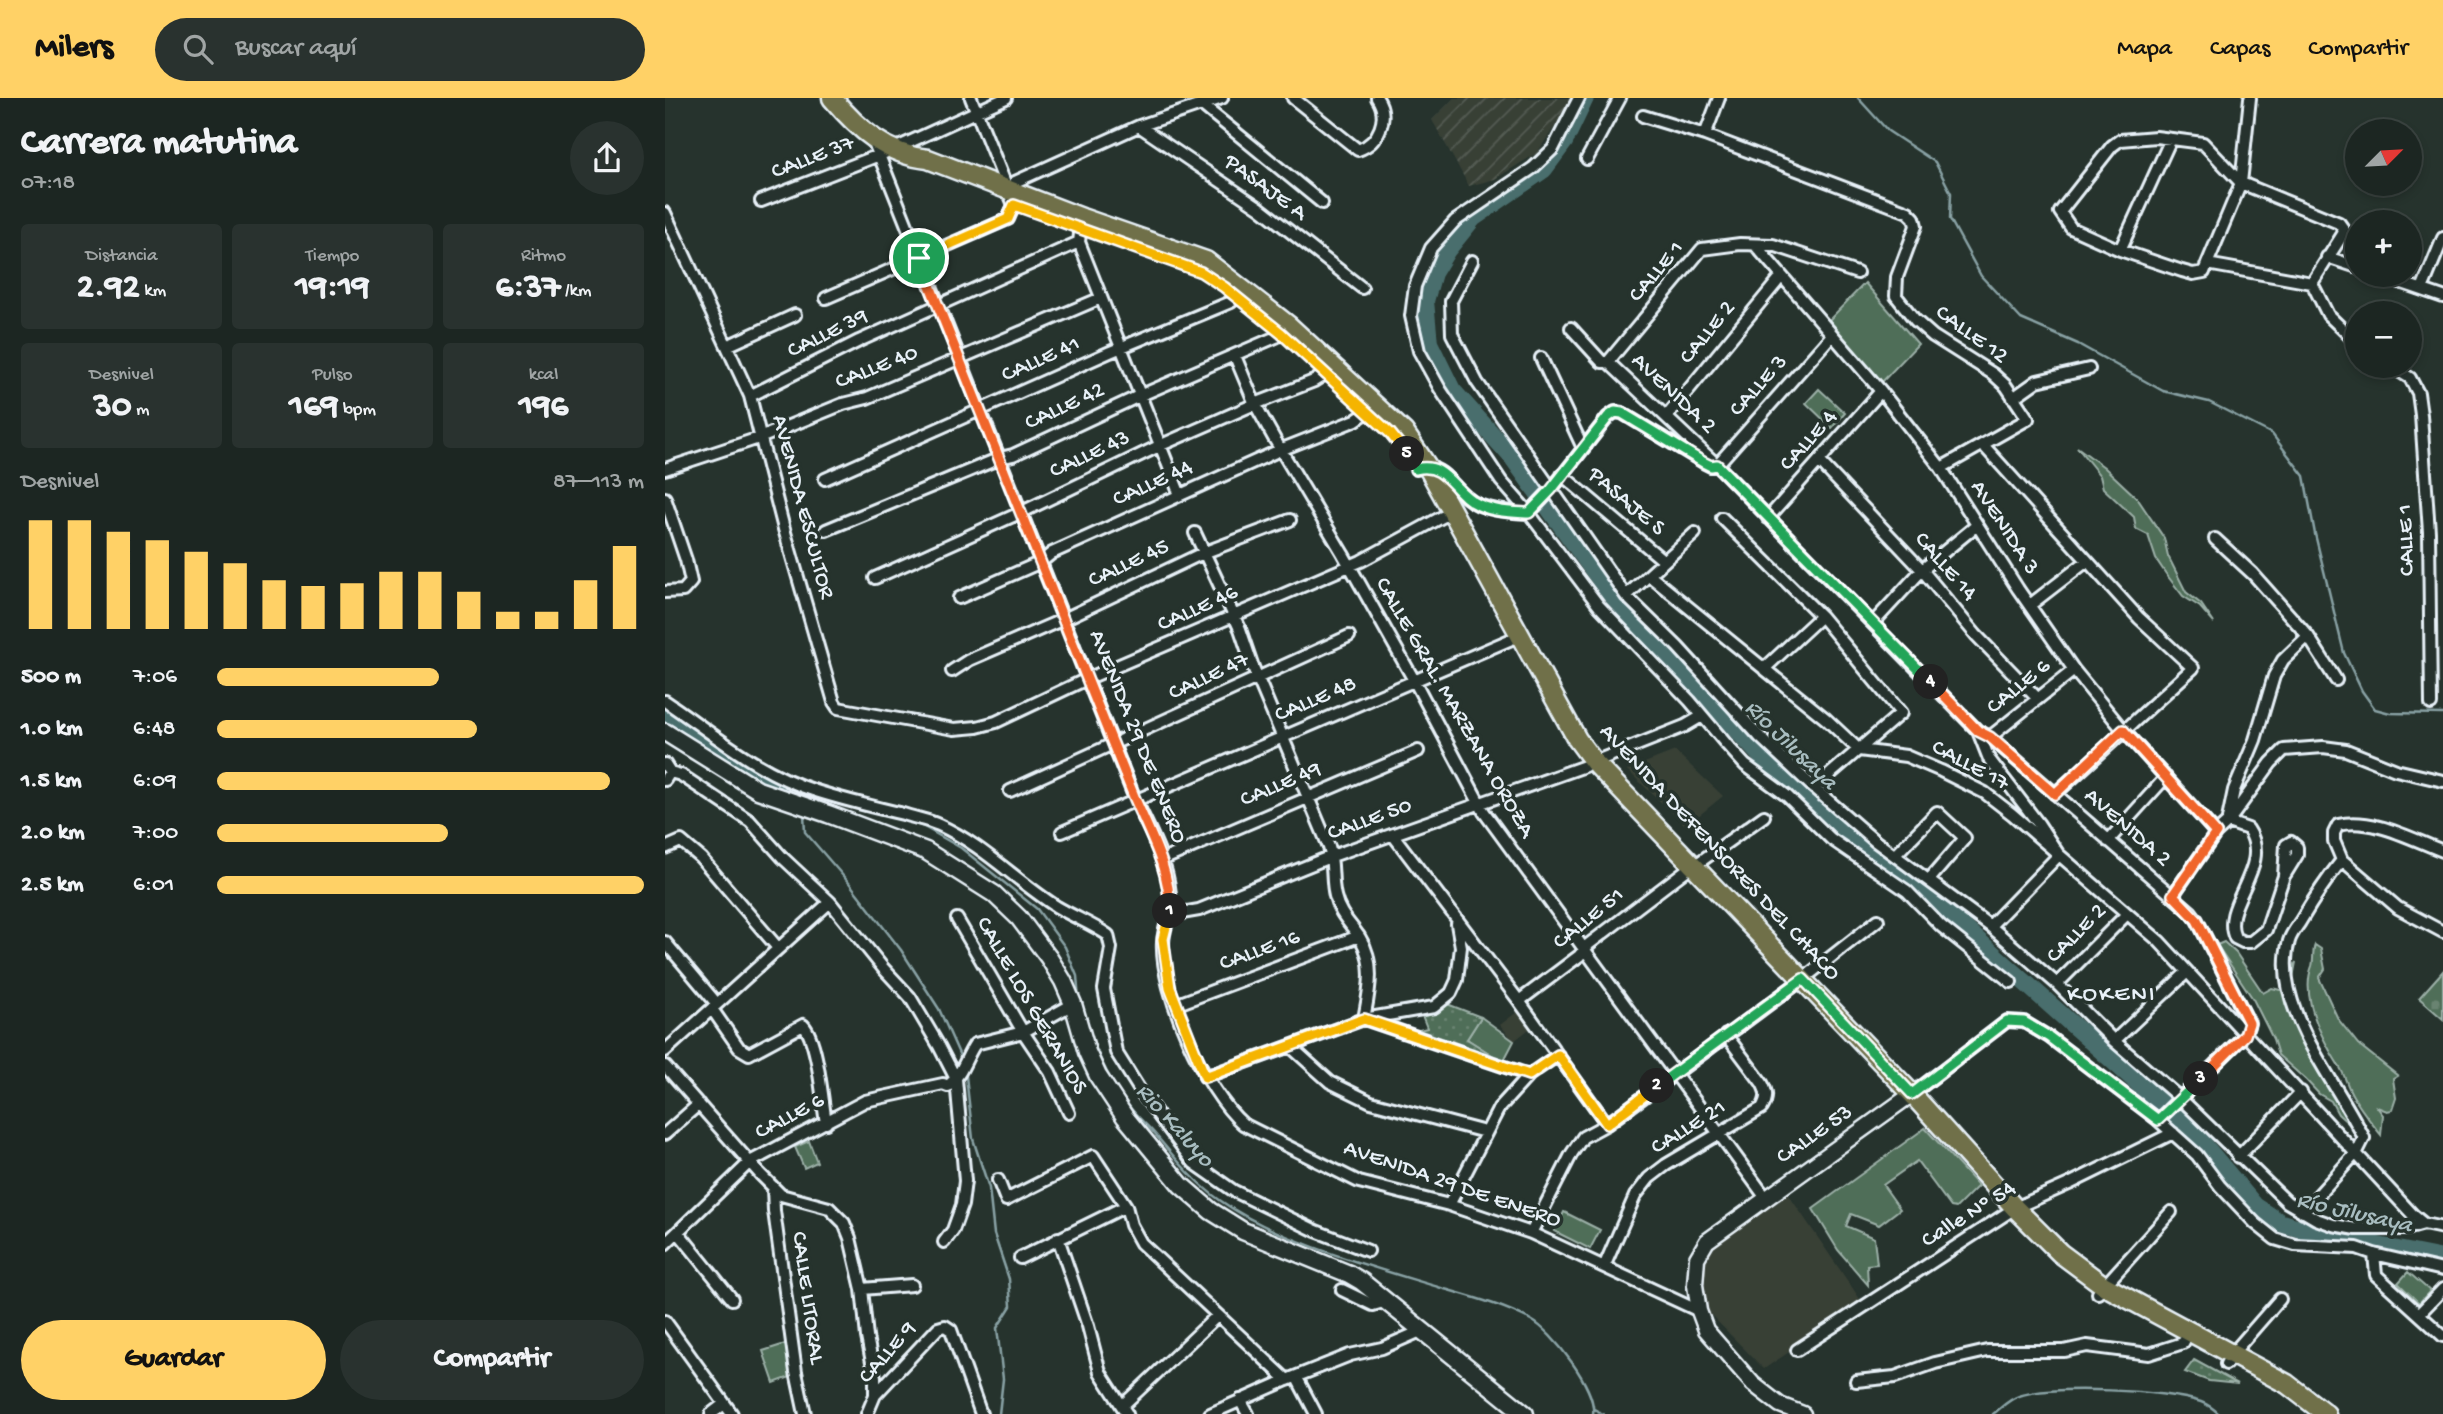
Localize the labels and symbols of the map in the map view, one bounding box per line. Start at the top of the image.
north arrow [2345,119,2422,196]
street label: CALLE 37 [768,130,859,186]
street label: PASAJE A [1217,148,1313,228]
pin [889,228,949,288]
street label: CALLE 1 [1624,236,1690,308]
street label: CALLE 2 [1674,296,1742,370]
street label: CALLE 12 [1929,300,2013,370]
street label: CALLE 39 [783,303,873,365]
street label: CALLE 41 [998,331,1084,389]
street label: CALLE 40 [832,340,922,396]
street label: AVENIDA 2 [1625,348,1721,440]
street label: CALLE 3 [1724,349,1794,423]
street label: CALLE 42 [1021,377,1109,437]
street label: CALLE 4 [1774,405,1844,477]
street label: AVENIDA ESCULTOR [764,412,840,603]
street label: CALLE 43 [1046,425,1134,485]
pin: 5 [1389,436,1425,472]
street label: CALLE 44 [1109,454,1197,514]
street label: PASAJE S [1581,461,1671,542]
street label: AVENIDA 3 [1963,476,2045,580]
street label: CALLE 1 [2392,504,2422,576]
street label: CALLE 14 [1908,527,1982,607]
street label: CALLE 45 [1084,534,1174,594]
street label: CALLE GRAL. MARZANA OROZA [1368,573,1540,844]
street label: CALLE 46 [1154,579,1243,639]
street label: AVENIDA 29 DE ENERO [1082,626,1192,848]
street label: CALLE 47 [1165,646,1254,707]
street label: CALLE 6 [1982,653,2057,721]
pin: 4 [1913,664,1949,700]
street label: CALLE 48 [1271,671,1361,729]
water label: Río Jilusaya [1738,695,1844,798]
street label: AVENIDA DEFENSORES DEL CHACO [1593,719,1845,987]
street label: CALLE 17 [1927,734,2014,798]
street label: CALLE 49 [1237,756,1326,814]
street label: AVENIDA 2 [2078,783,2176,873]
street label: CALLE 50 [1324,792,1416,848]
street label: CALLE 51 [1548,882,1630,956]
pin: 1 [1153,894,1187,928]
street label: CALLE 2 [2041,898,2113,970]
street label: CALLE LOS GERANIOS [969,912,1093,1100]
street label: CALLE 16 [1216,924,1304,978]
district label: KOKENI [2067,981,2157,1010]
pin: 3 [2183,1062,2219,1096]
pin: 2 [1639,1068,1675,1104]
water label: Rio Kaluyo [1129,1078,1220,1175]
street label: CALLE 6 [751,1087,829,1146]
street label: CALLE 21 [1647,1095,1731,1161]
street label: CALLE 53 [1772,1099,1858,1171]
street label: AVENIDA 29 DE ENERO [1340,1135,1564,1235]
street label: Calle Nº 54 [1917,1175,2021,1255]
water label: Río Jilusaya [2293,1187,2416,1242]
street label: CALLE LITORAL [784,1230,830,1367]
street label: CALLE 9 [853,1316,923,1390]

